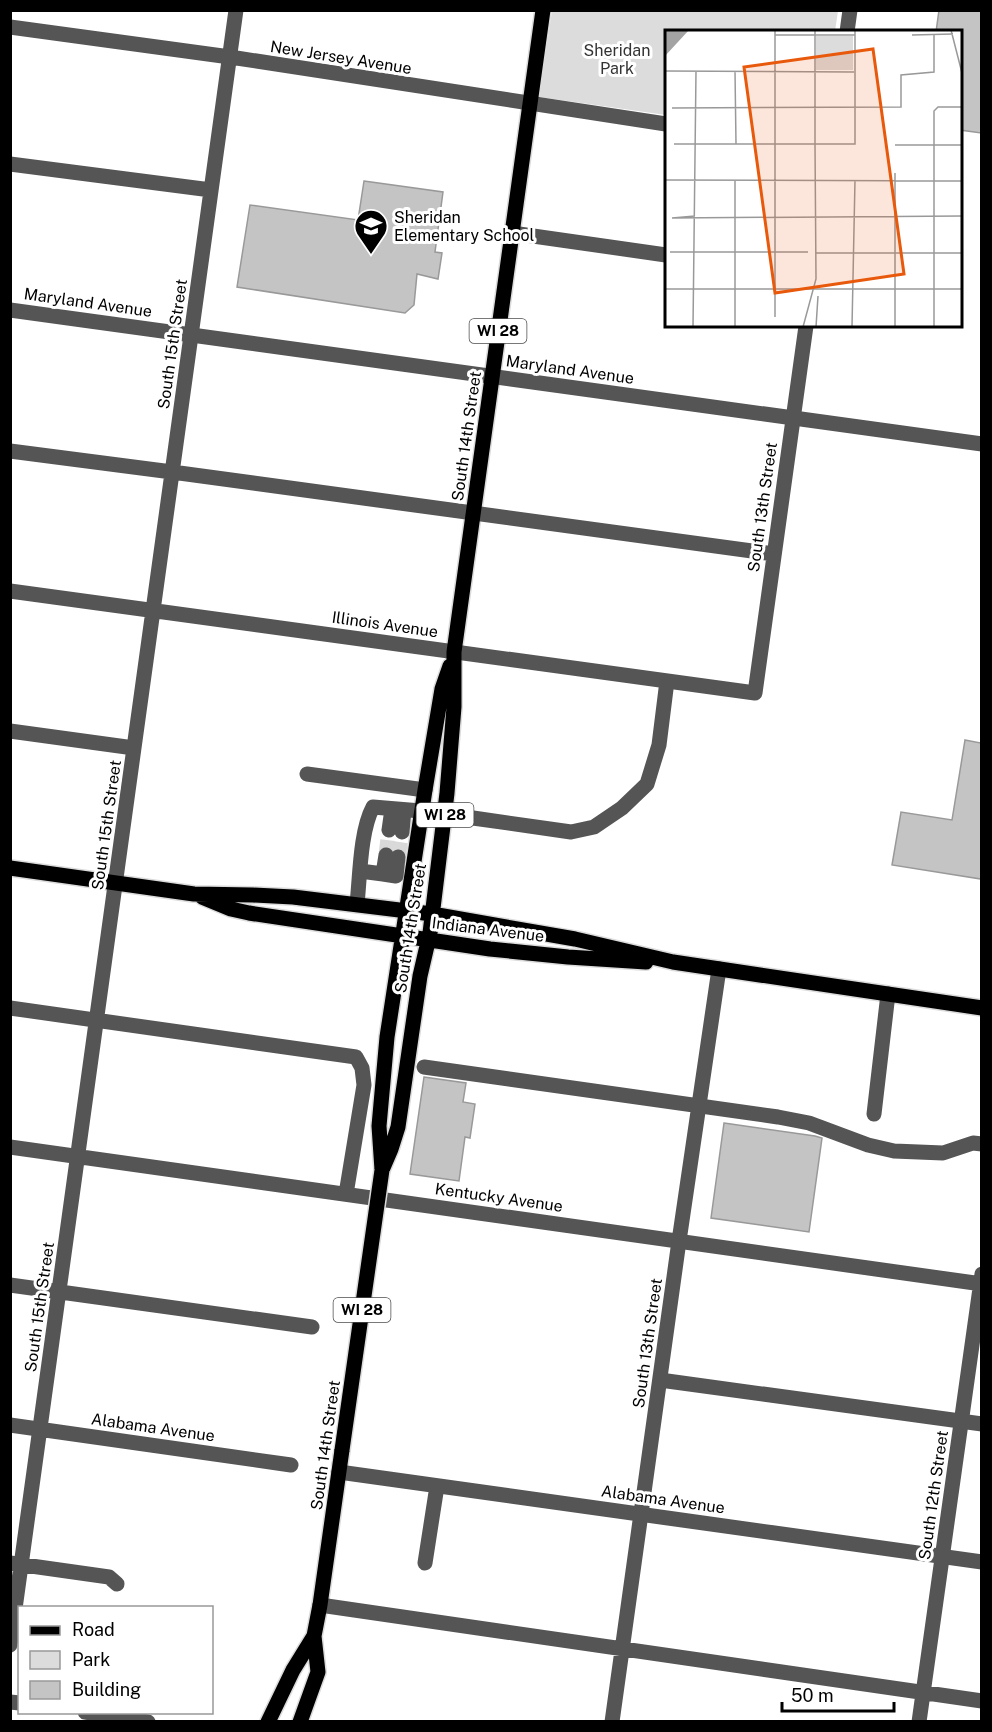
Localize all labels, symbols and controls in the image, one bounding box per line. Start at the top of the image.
inset map [665,30,962,327]
street label: New Jersey Avenue [269,37,413,78]
park label: Sheridan Park [584,41,650,78]
school or university icon: Sheridan Elementary School [353,208,389,255]
place label: Sheridan Elementary School [394,208,535,245]
street label: South 15th Street [154,278,191,410]
street label: Maryland Avenue [23,284,153,321]
road number: WI 28 [470,319,526,343]
street label: Maryland Avenue [505,351,635,388]
street label: South 14th Street [448,370,485,502]
street label: South 13th Street [744,441,781,573]
street label: Illinois Avenue [331,608,439,641]
street label: South 15th Street [88,759,125,891]
road number: WI 28 [416,803,474,827]
street label: South 14th Street [391,862,430,994]
street label: Indiana Avenue [431,913,545,946]
street label: Kentucky Avenue [434,1179,564,1216]
street label: South 15th Street [21,1241,58,1373]
street label: South 13th Street [629,1277,666,1409]
road number: WI 28 [334,1298,391,1322]
street label: South 14th Street [307,1379,344,1511]
street label: Alabama Avenue [90,1409,216,1446]
street label: South 12th Street [915,1429,952,1561]
street label: Alabama Avenue [600,1481,726,1518]
legend [18,1606,213,1714]
text: Road [72,1619,115,1640]
text: Park [72,1649,110,1670]
scale bar [782,1675,894,1713]
text: Building [72,1679,141,1700]
text: 50 m [791,1685,834,1706]

